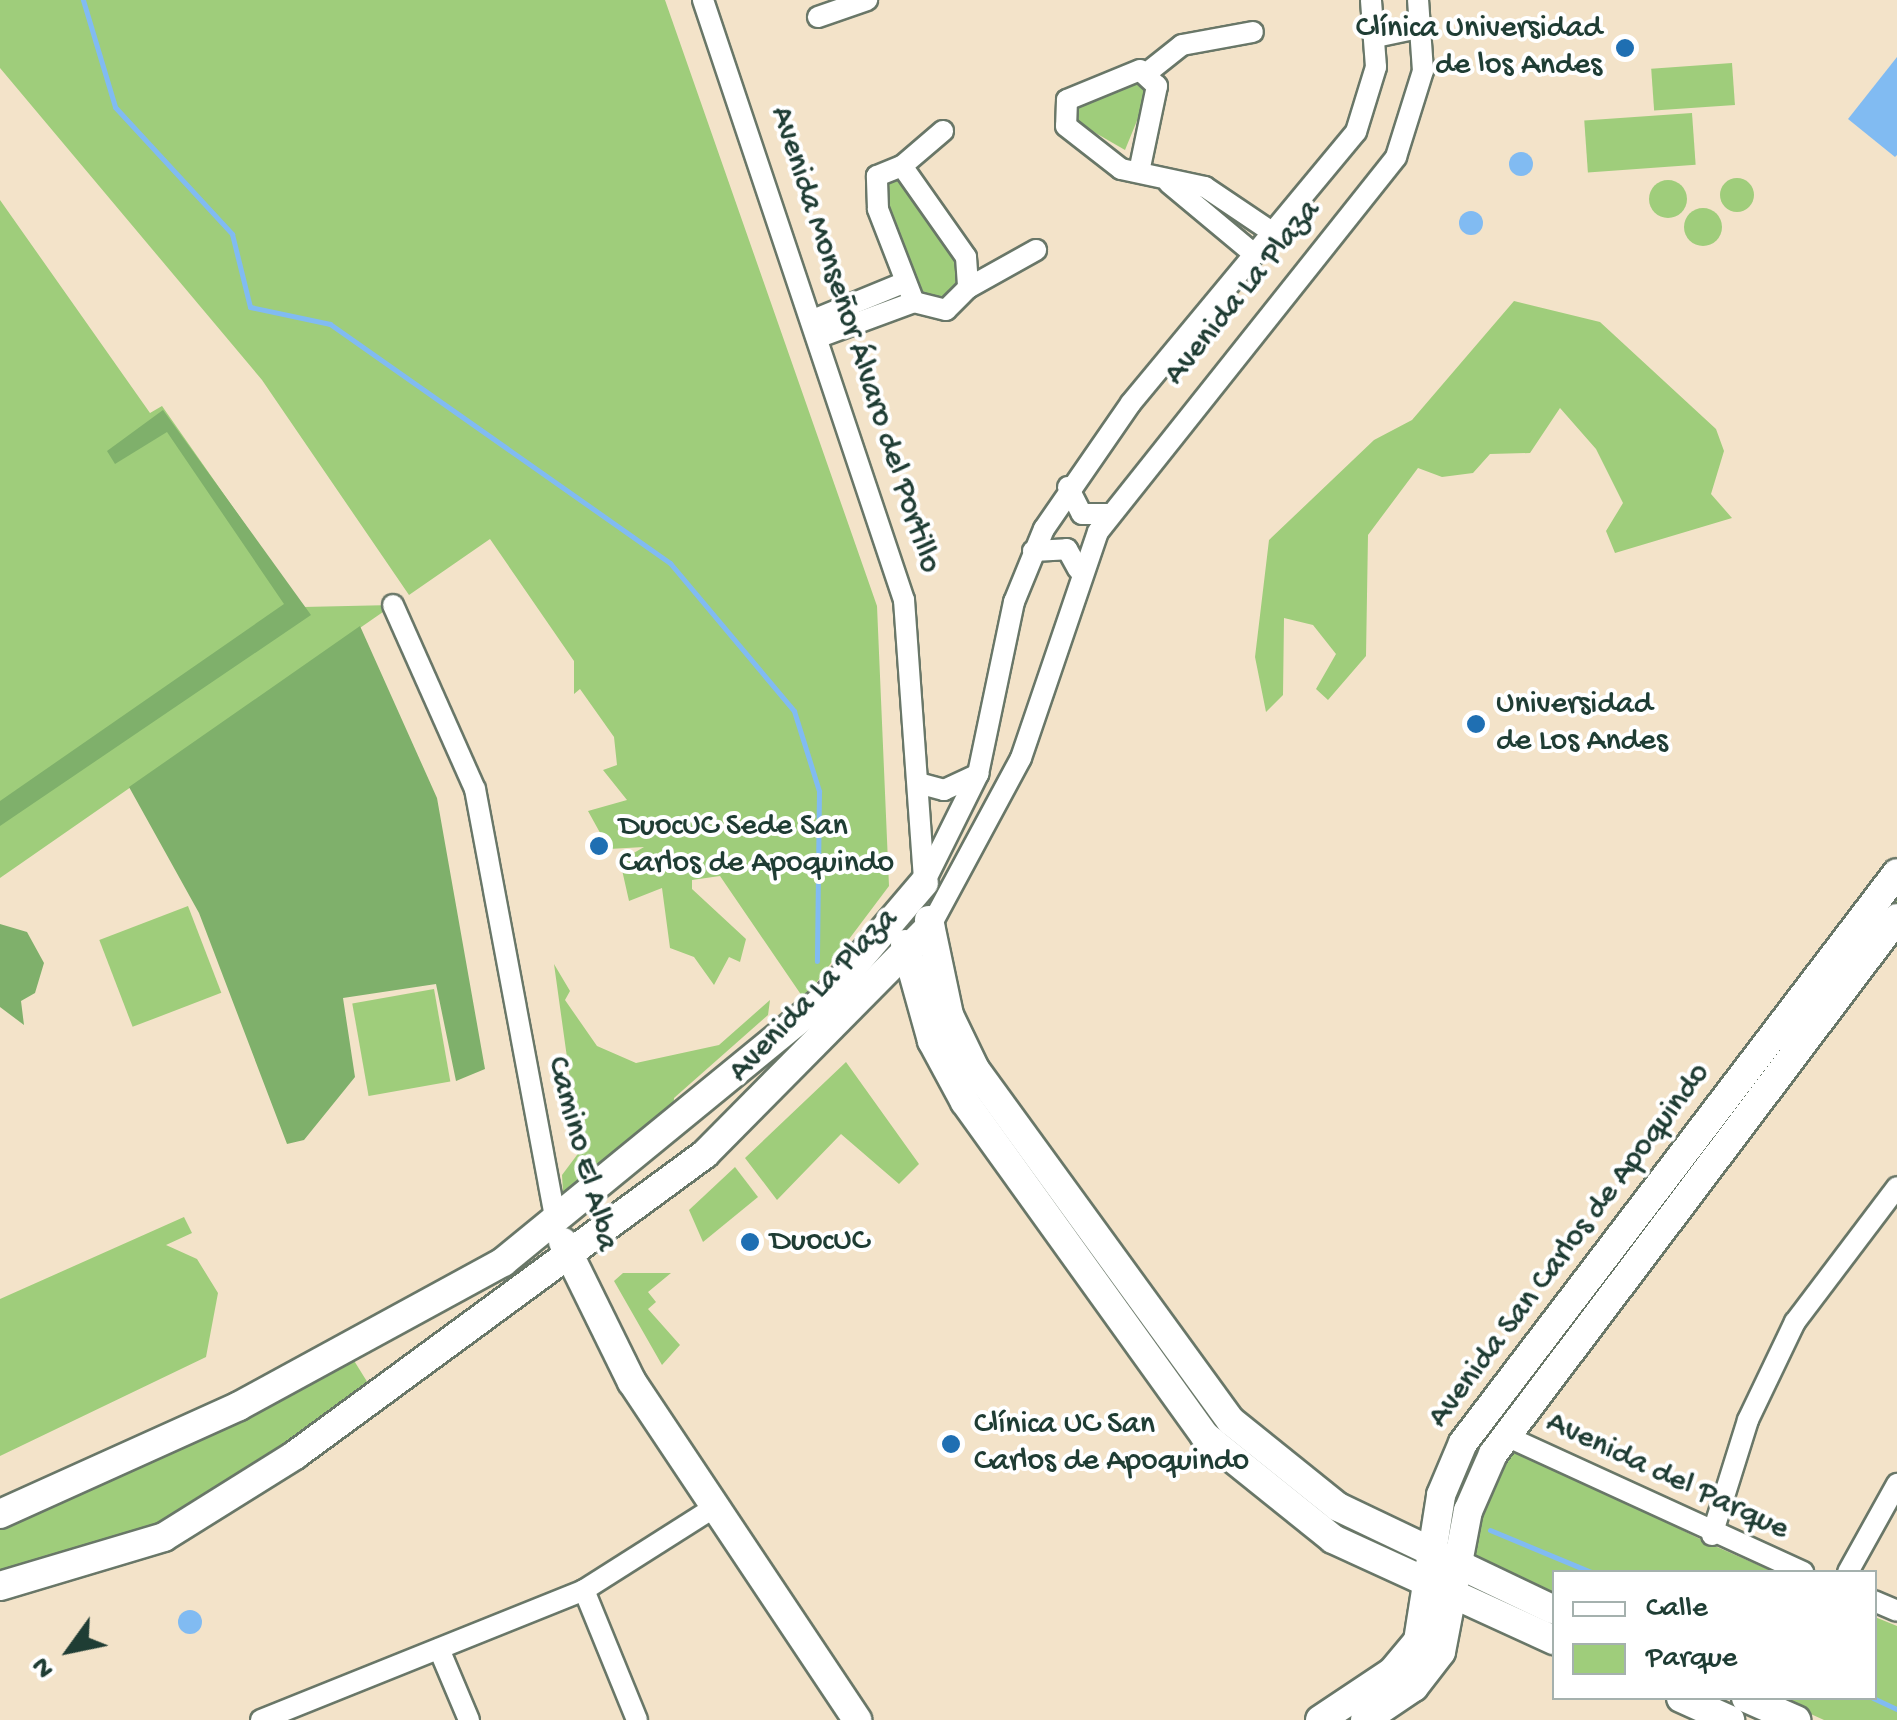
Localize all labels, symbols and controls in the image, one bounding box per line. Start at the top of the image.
place label: Clínica Universidad de los Andes [1356,11,1602,86]
marker: Clínica Universidad de los Andes [1612,35,1638,61]
street label: Avenida Monseñor Álvaro del Portillo [760,102,948,578]
street label: Avenida La Plaza [1157,193,1329,393]
place label: Universidad de Los Andes [1496,687,1668,762]
marker: Universidad de Los Andes [1465,713,1487,735]
place label: DuocUC Sede San Carlos de Apoquindo [619,809,894,884]
marker: DuocUC Sede San Carlos de Apoquindo [588,835,610,857]
street label: Avenida La Plaza [721,901,907,1091]
street label: Camino El Alba [537,1053,625,1255]
street label: Avenida San Carlos de Apoquindo [1420,1056,1720,1436]
place label: DuocUC [770,1223,869,1261]
marker: DuocUC [739,1231,761,1253]
street label: Avenida del Parque [1540,1404,1794,1550]
place label: Clínica UC San Carlos de Apoquindo [974,1407,1249,1482]
marker: Clínica UC San Carlos de Apoquindo [938,1431,964,1457]
legend [1552,1570,1877,1700]
text: Calle [1646,1592,1708,1627]
north arrow [20,1600,120,1700]
text: Parque [1646,1642,1737,1677]
text: N [26,1650,63,1683]

